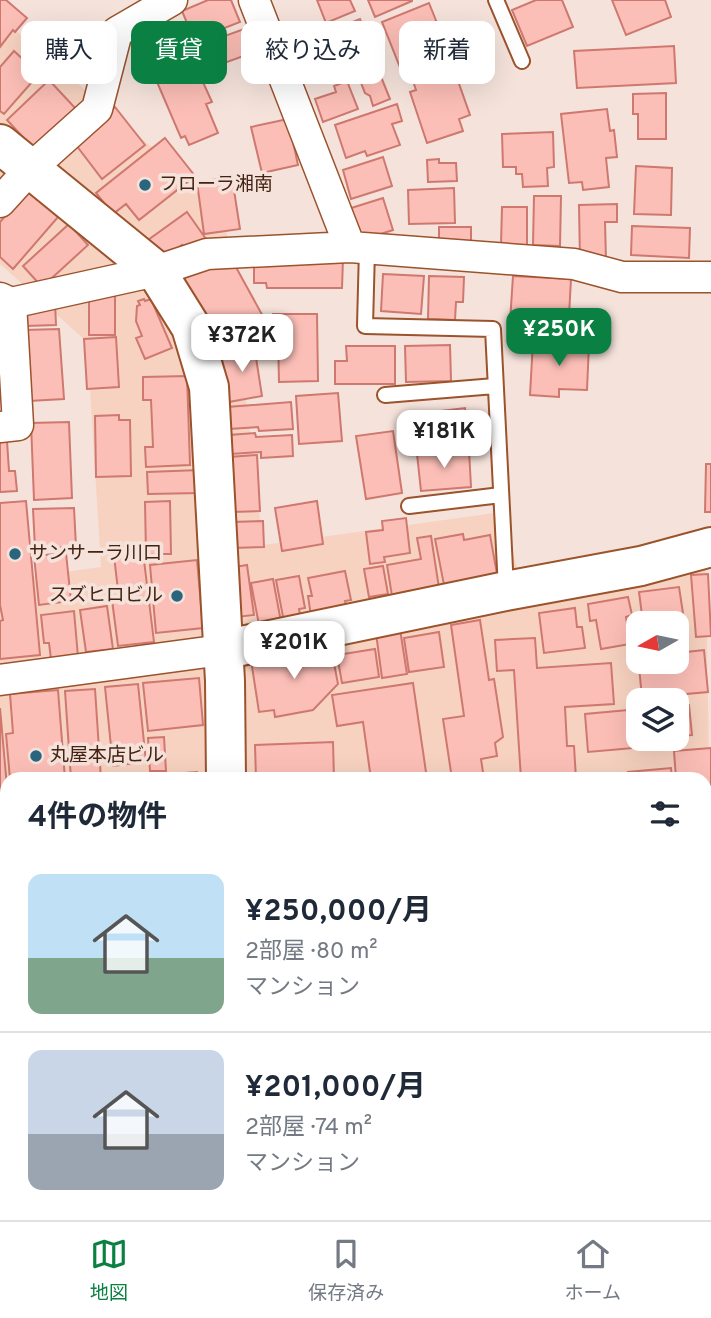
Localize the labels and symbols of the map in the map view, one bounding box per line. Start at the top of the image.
place label: フローラ湘南 [159,173,273,197]
marker: フローラ湘南 [137,177,153,193]
pin: ¥250K [510,308,608,368]
pin: ¥372K [193,314,291,374]
pin: ¥181K [395,410,493,470]
place label: サンサーラ川口 [29,542,162,566]
marker: サンサーラ川口 [7,546,23,562]
place label: スズヒロビル [49,584,163,608]
marker: スズヒロビル [169,588,185,604]
north arrow [626,611,690,674]
pin: ¥201K [245,622,343,681]
place label: 丸屋本店ビル [50,744,164,768]
marker: 丸屋本店ビル [28,748,44,764]

